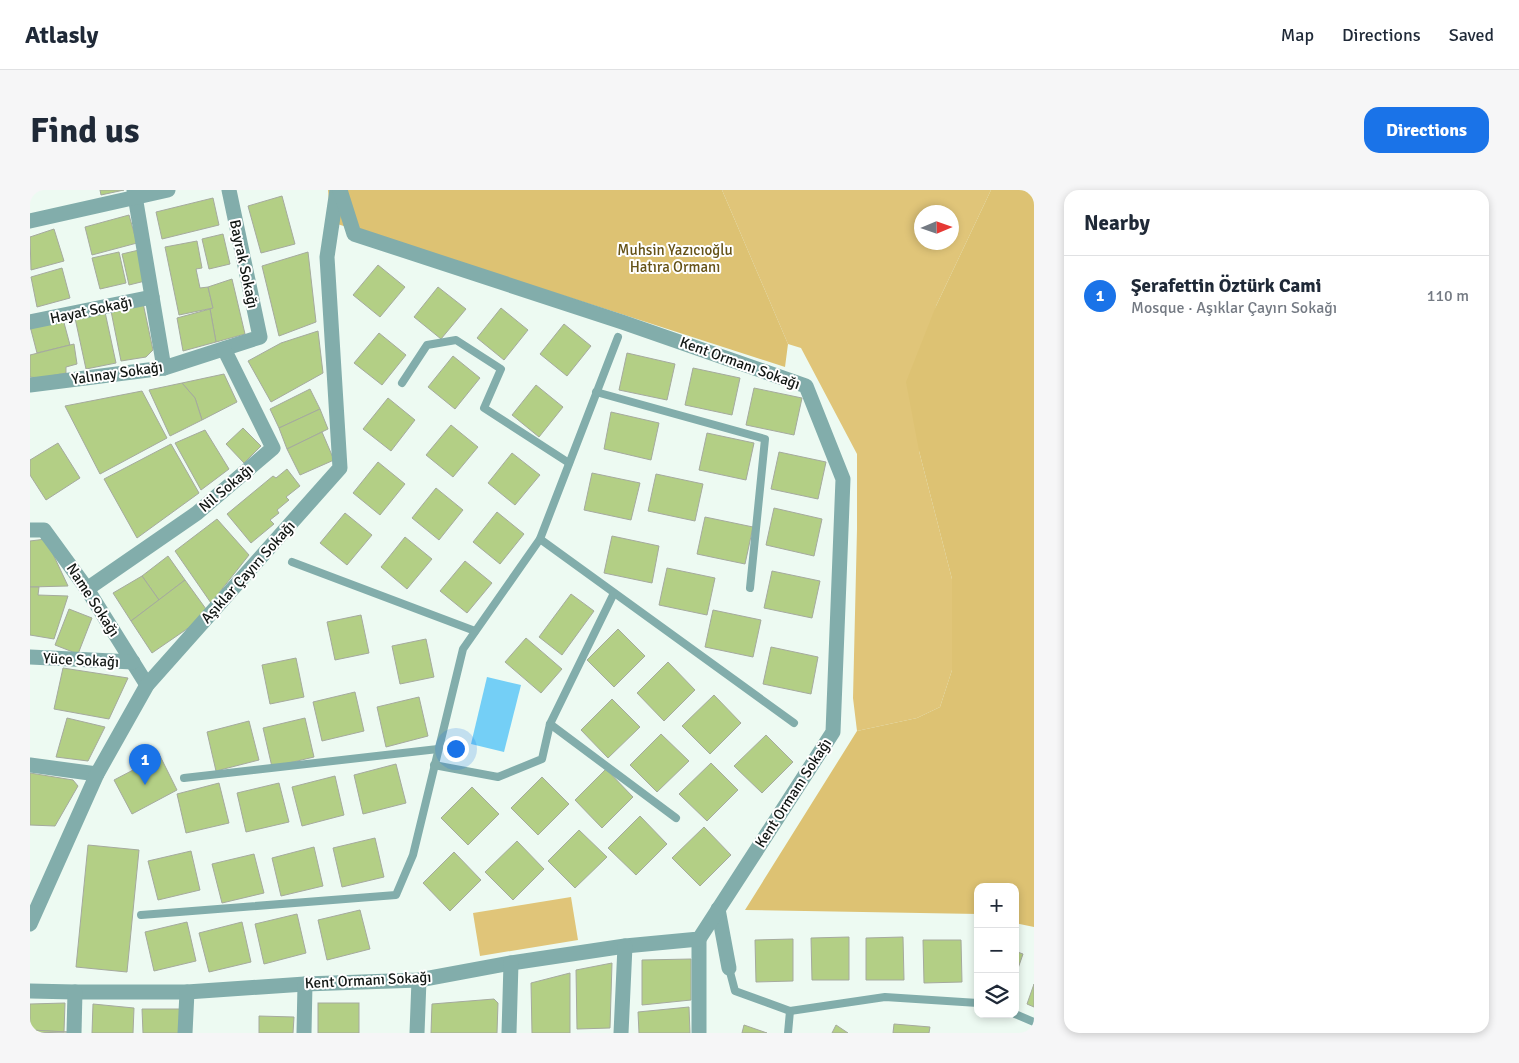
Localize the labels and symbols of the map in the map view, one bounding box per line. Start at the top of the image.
north arrow [914,205,959,250]
street label: Bayrak Sokağı [226,218,262,310]
park label: Muhsin Yazıcıoğlu Hatıra Ormanı [617,241,733,276]
street label: Hayat Sokağı [48,293,134,327]
street label: Kent Ormanı Sokağı [677,333,803,393]
street label: Yalınay Sokağı [70,358,164,388]
street label: Nil Sokağı [195,460,257,516]
street label: Aşıklar Çayırı Sokağı [197,517,299,627]
street label: Name Sokağı [63,560,123,640]
street label: Yüce Sokağı [42,649,120,671]
street label: Kent Ormanı Sokağı [751,735,835,851]
your location [443,736,469,762]
pin: 1 [129,744,161,785]
street label: Kent Ormanı Sokağı [304,968,432,992]

